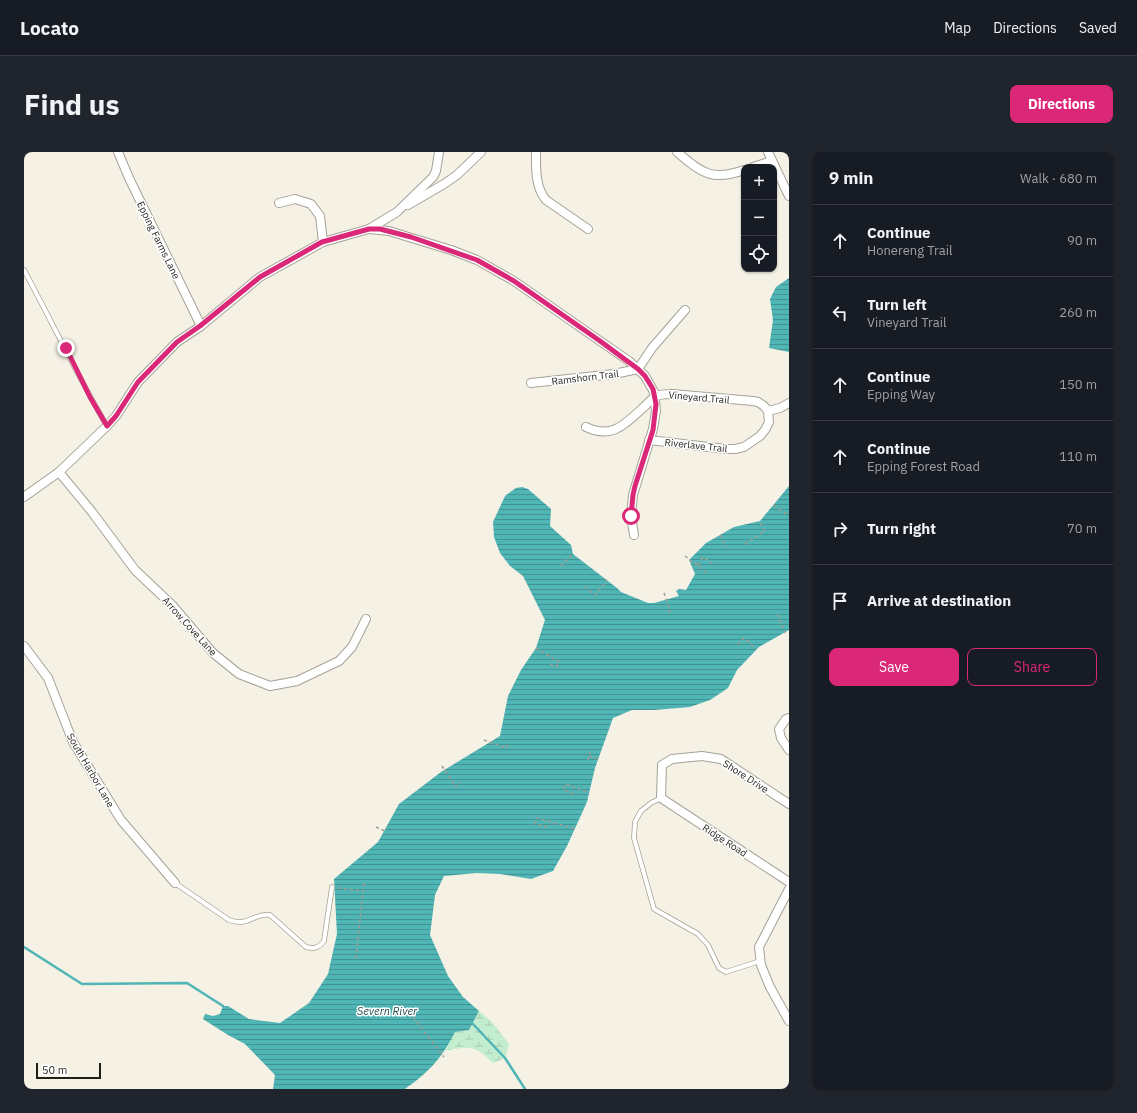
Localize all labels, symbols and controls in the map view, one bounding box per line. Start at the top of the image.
text: Locato [20,16,79,40]
text: Map [944,19,971,37]
text: Directions [993,19,1057,37]
text: Saved [1079,19,1117,37]
button: Directions [1010,85,1113,123]
text: Find us [24,86,120,123]
map controls [741,164,777,272]
button: + [741,164,777,200]
text: 9 min [829,167,873,189]
text: Walk · 680 m [1020,170,1097,187]
street label: Epping Farms Lane [134,199,183,282]
button: − [741,200,777,236]
text: Continue [867,223,931,242]
icon: ahead [829,230,851,252]
text: 90 m [1067,232,1097,249]
button: locate [741,236,777,272]
text: Honereng Trail [867,242,952,259]
text: Turn left [867,295,927,314]
icon: left [829,302,851,324]
text: 260 m [1059,304,1097,321]
text: Vineyard Trail [867,314,946,331]
route end [57,339,75,357]
street label: Ramshorn Trail [551,367,620,388]
text: Continue [867,367,931,386]
icon: ahead [829,374,851,396]
text: 150 m [1059,376,1097,393]
text: Epping Way [867,386,935,403]
street label: Vineyard Trail [668,388,730,407]
street label: Riverlave Trail [664,436,728,455]
text: Continue [867,439,931,458]
icon: ahead [829,446,851,468]
text: 110 m [1059,448,1097,465]
text: Epping Forest Road [867,458,980,475]
route start [622,507,640,525]
icon: right [829,518,851,540]
text: Turn right [867,519,936,538]
text: 70 m [1067,520,1097,537]
icon: arrive [829,590,851,612]
text: Arrive at destination [867,591,1011,610]
street label: Arrow Cove Lane [160,594,220,659]
button: Save [829,648,959,686]
button: Share [967,648,1097,686]
street label: South Harbor Lane [64,731,117,810]
street label: Shore Drive [720,757,771,796]
street label: Ridge Road [700,821,750,860]
water label: Severn River [357,1004,418,1018]
scale bar [36,1061,101,1080]
text: 50 m [42,1063,67,1077]

